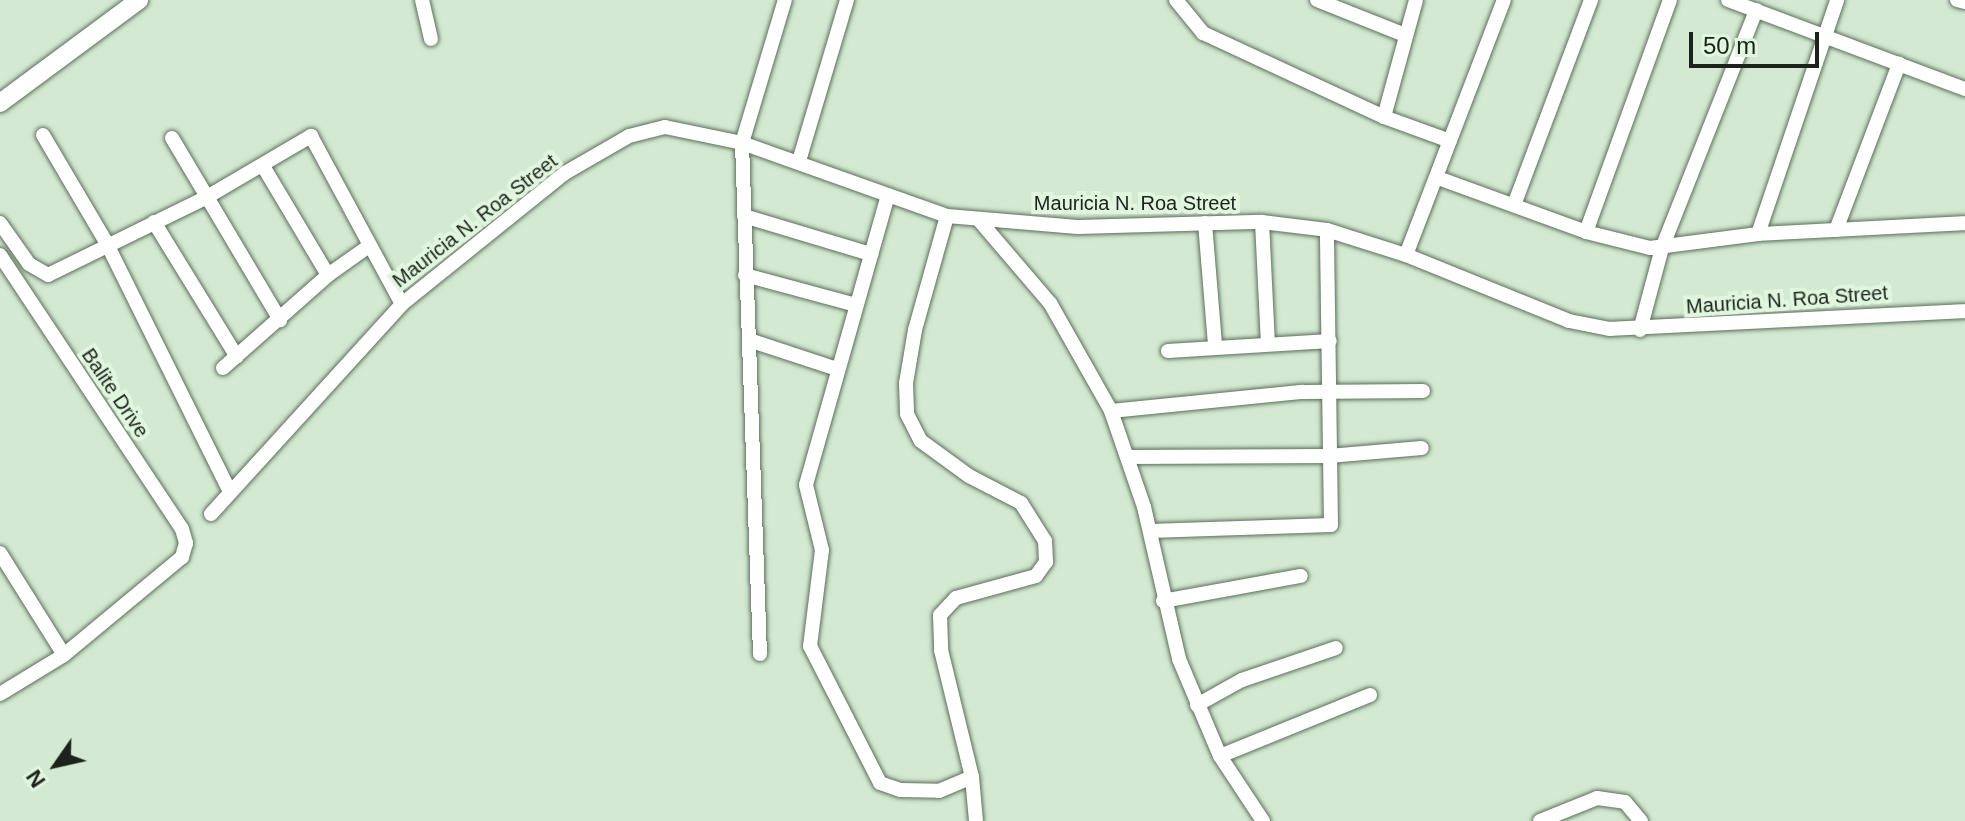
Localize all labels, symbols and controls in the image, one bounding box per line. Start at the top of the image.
scale bar [1693,16,1823,66]
text: 50 m [1703,32,1756,59]
street label: Mauricia N. Roa Street [388,149,562,293]
street label: Mauricia N. Roa Street [1034,191,1236,215]
street label: Mauricia N. Roa Street [1685,281,1889,319]
street label: Balite Drive [76,344,154,442]
north arrow [16,725,96,805]
text: N [21,765,50,792]

